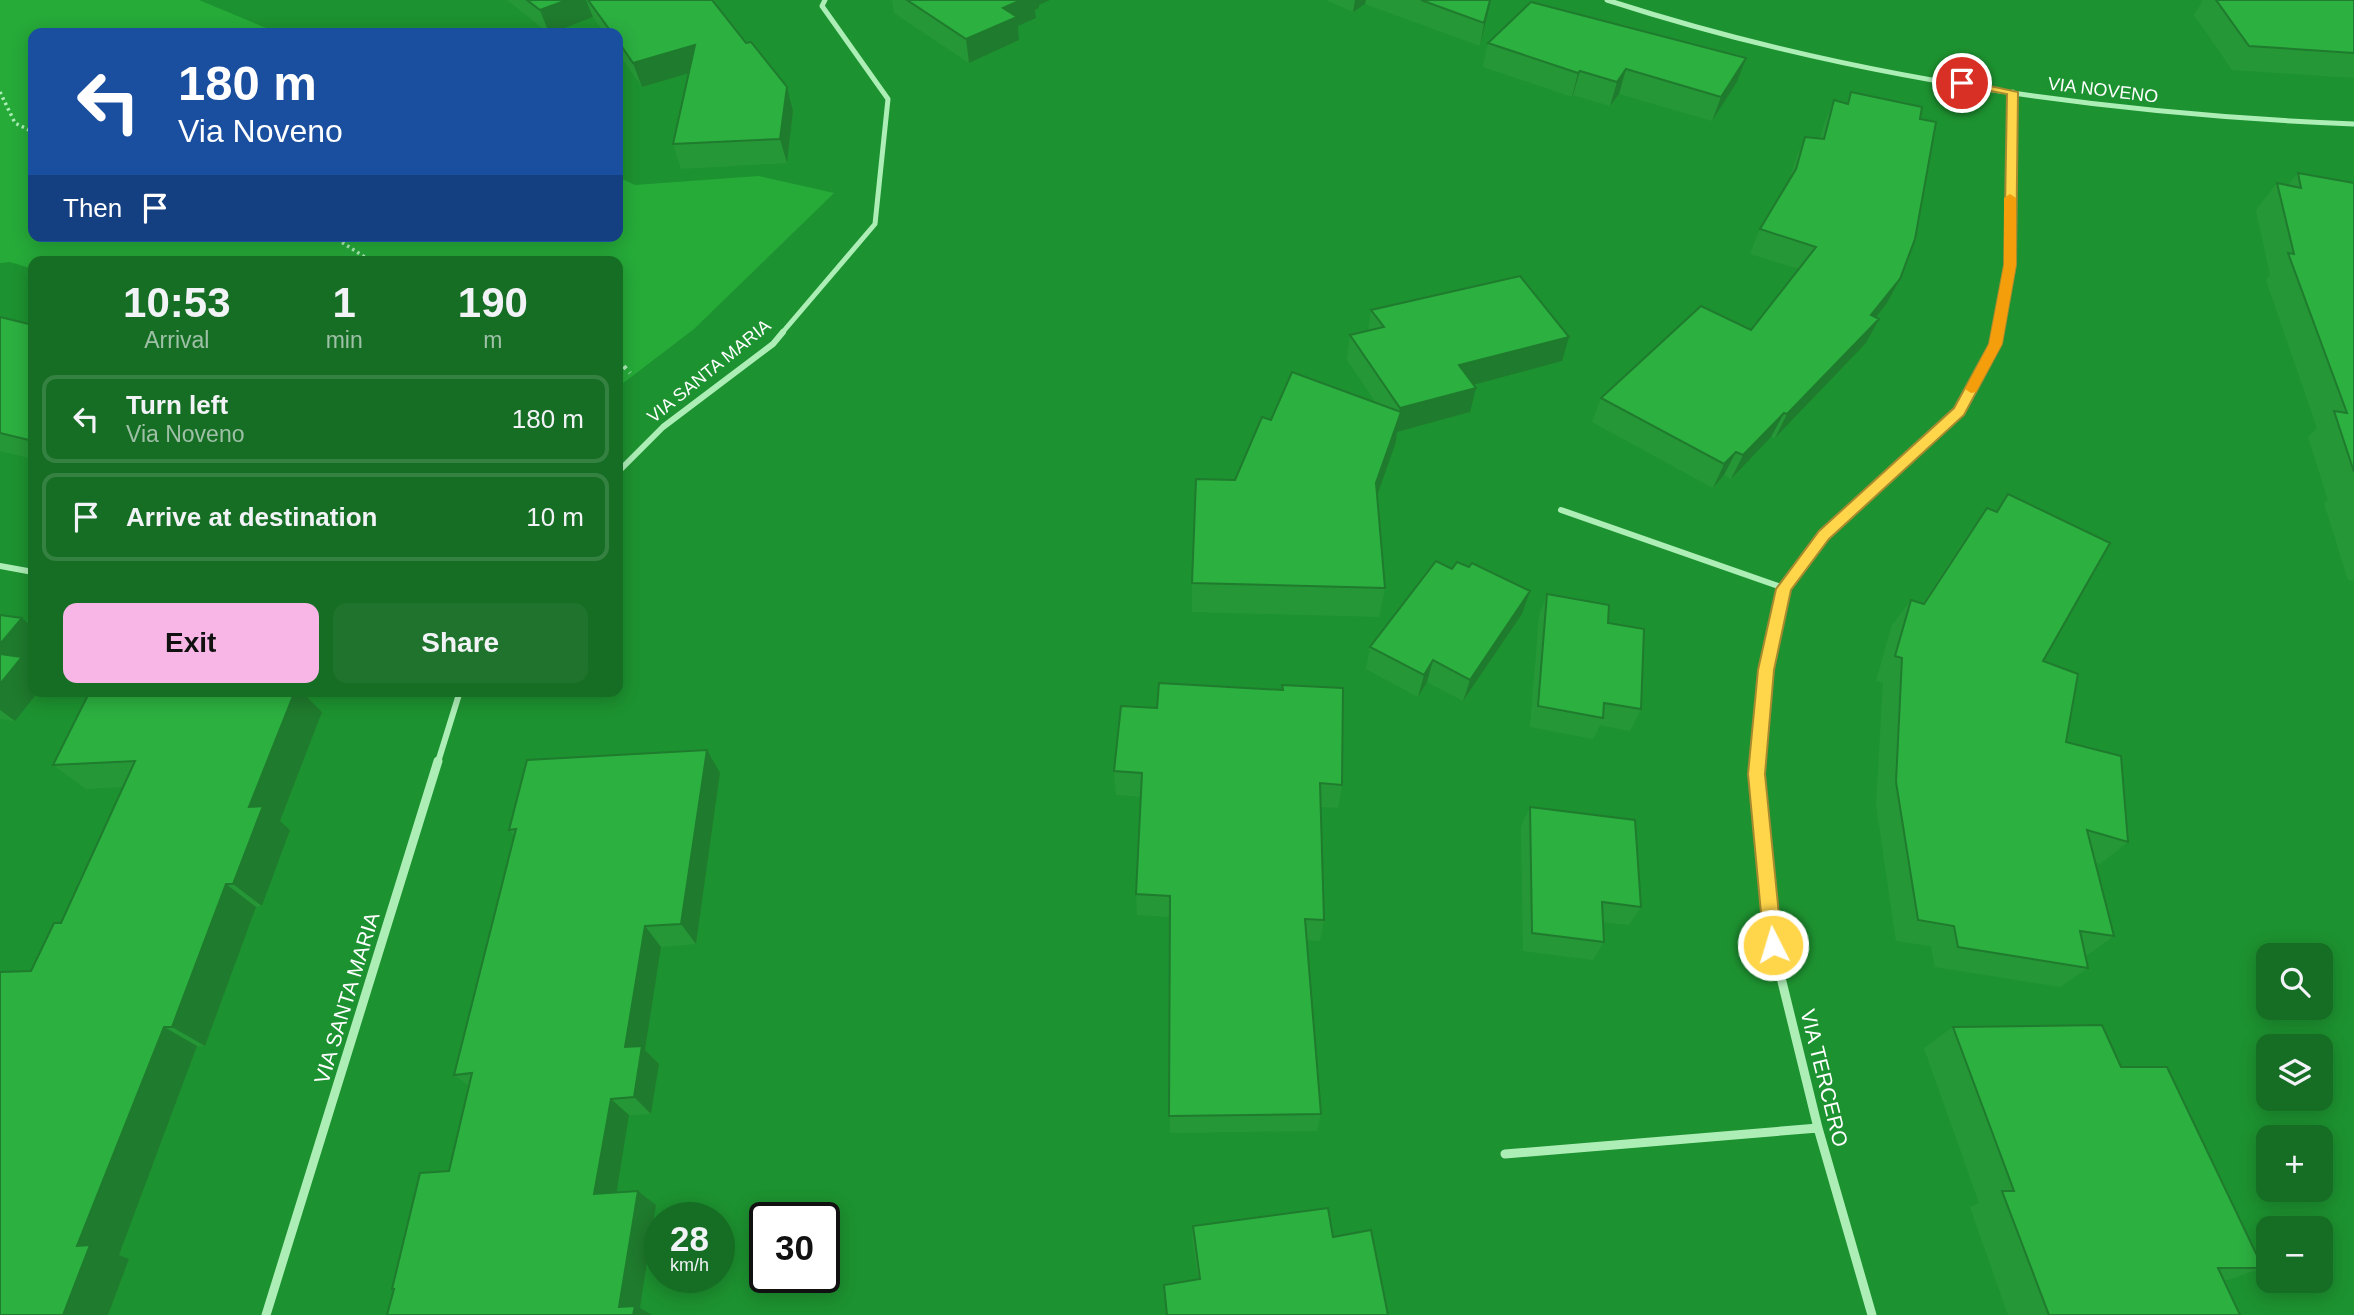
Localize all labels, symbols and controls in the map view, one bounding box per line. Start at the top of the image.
pin [1932,53,1992,113]
icon: left [63,56,154,147]
text: 180 m [178,56,317,110]
icon: arrive [1943,64,1981,102]
street label: VIA NOVENO [2047,73,2159,107]
text: Via Noveno [178,113,343,149]
icon: arrive [136,189,174,227]
text: Then [63,193,122,223]
text: 10:53 [123,279,231,326]
text: 1 [332,279,356,326]
text: 190 [458,279,528,326]
street label: VIA SANTA MARIA [643,315,775,427]
text: Arrival [144,327,209,353]
text: min [326,327,363,353]
text: m [483,327,502,353]
text: Turn left [126,390,228,420]
icon: left [67,400,105,438]
text: 180 m [512,404,584,434]
text: Via Noveno [126,421,245,447]
icon: arrive [67,498,105,536]
text: Arrive at destination [126,502,377,532]
text: 10 m [526,502,584,532]
button: Exit [63,603,319,683]
button: Share [333,603,588,683]
position arrow [1736,908,1810,982]
street label: VIA SANTA MARIA [309,909,384,1086]
map controls [2256,943,2333,1293]
button: search [2256,943,2333,1020]
street label: VIA TERCERO [1796,1007,1853,1149]
button: layers [2256,1034,2333,1111]
button: + [2256,1125,2333,1202]
speed limit sign: 30 [749,1202,840,1293]
button: − [2256,1216,2333,1293]
text: 28 [670,1219,709,1258]
text: km/h [670,1255,709,1275]

